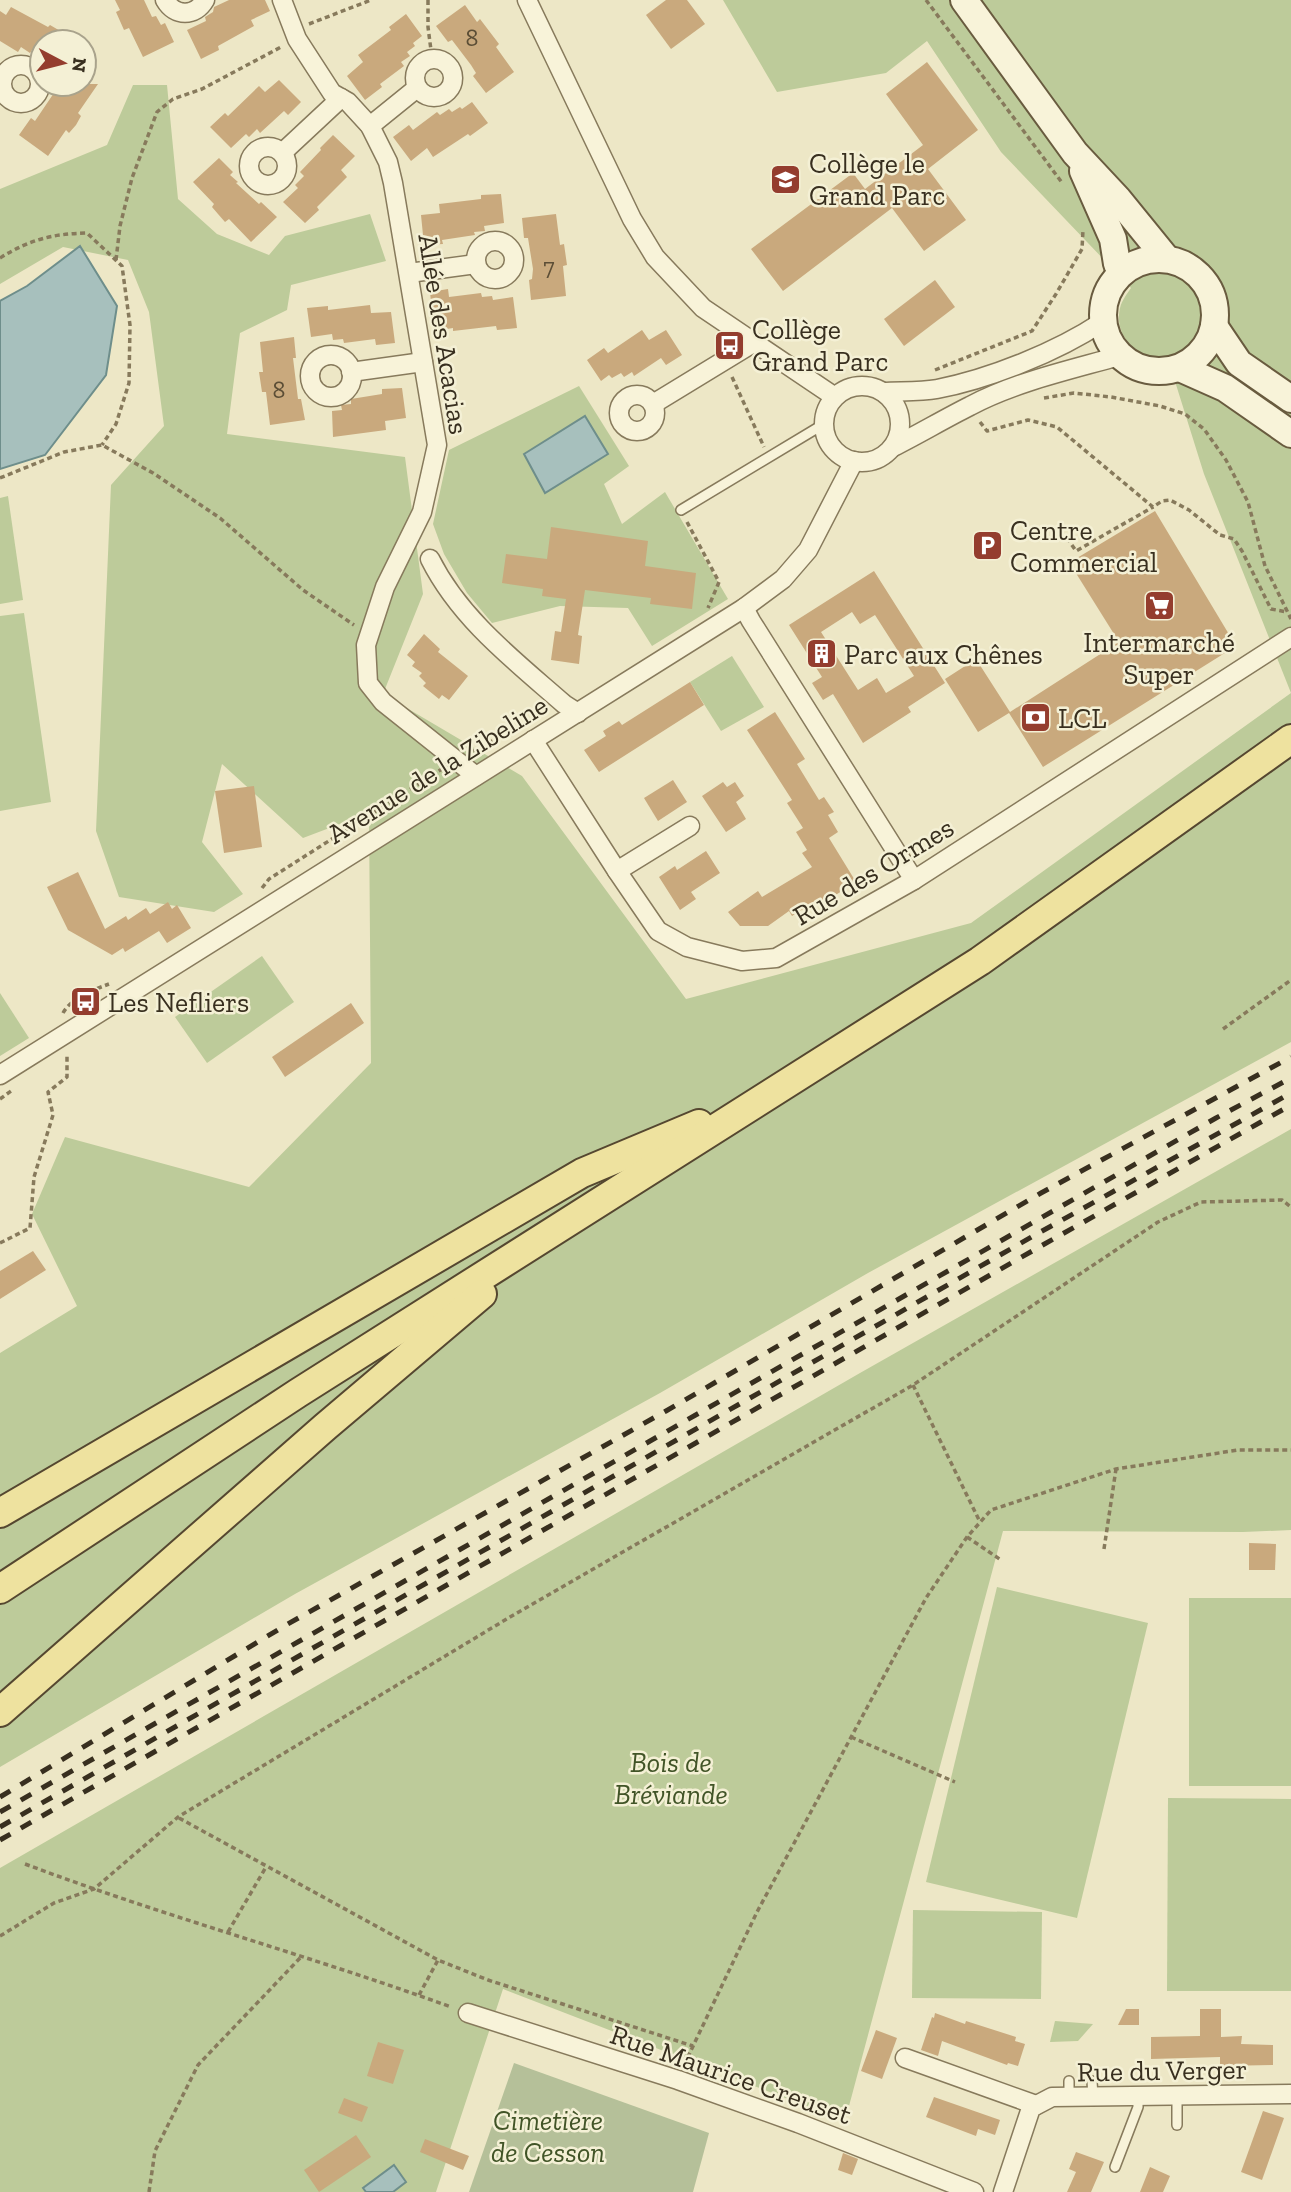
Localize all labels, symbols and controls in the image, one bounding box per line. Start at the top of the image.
house number: 8 [466,23,478,52]
north arrow [28,28,98,98]
text: N [67,56,92,74]
place label: Collège le Grand Parc [809,147,946,212]
school or university icon: Collège le Grand Parc [769,162,803,196]
street label: Allée des Acacias [411,231,476,437]
house number: 7 [543,252,555,281]
place label: Collège Grand Parc [752,313,889,378]
bus stop icon: Collège Grand Parc [712,328,746,362]
house number: 8 [273,375,285,404]
place label: Centre Commercial [1010,514,1157,579]
parking icon: Centre Commercial [970,529,1004,563]
supermarket icon: Intermarché Super [1142,588,1176,622]
place label: Intermarché Super [1083,626,1235,691]
building icon: Parc aux Chênes [804,637,838,671]
place label: Parc aux Chênes [844,638,1043,671]
street label: Avenue de la Zibeline [321,688,554,851]
bank icon: LCL [1018,701,1052,735]
place label: LCL [1058,702,1107,735]
street label: Rue des Ormes [787,811,960,932]
bus stop icon: Les Nefliers [68,985,102,1019]
place label: Les Nefliers [108,986,249,1019]
park label: Bois de Bréviande [614,1746,728,1811]
street label: Rue Maurice Creuset [606,2018,856,2131]
street label: Rue du Verger [1076,2053,1248,2088]
park label: Cimetière de Cesson [491,2104,605,2169]

